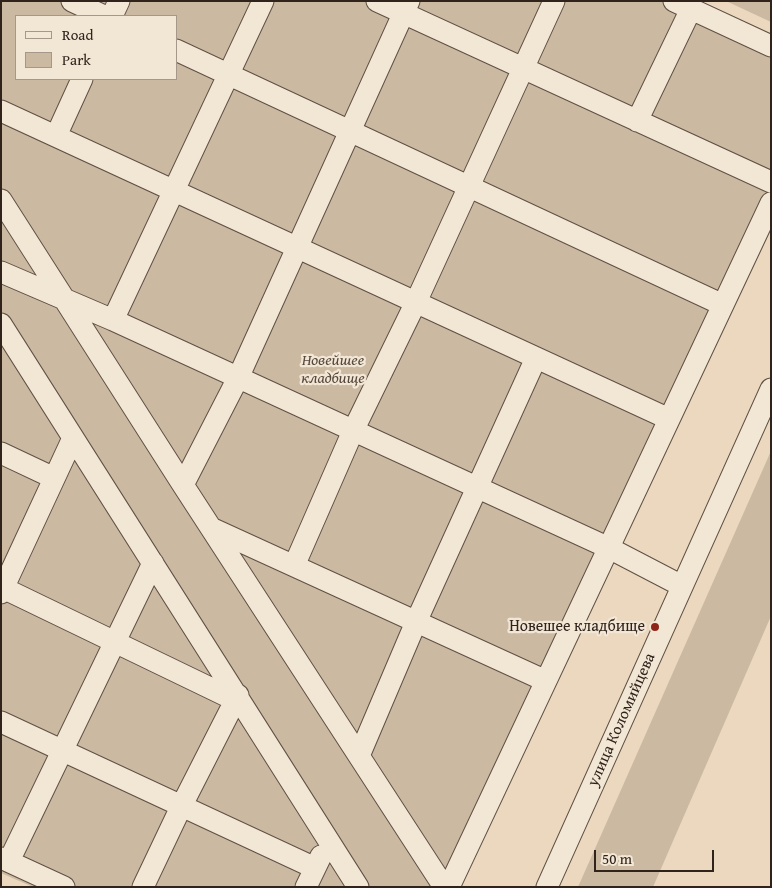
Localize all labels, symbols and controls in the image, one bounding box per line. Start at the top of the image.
legend [15,15,178,80]
text: Road [62,24,93,45]
text: Park [62,49,91,70]
park label: Новейшее кладбище [301,351,365,389]
place label: Новешее кладбище [509,617,645,637]
marker: Новешее кладбище [649,621,661,633]
street label: улица Коломийцева [584,650,660,790]
scale bar [597,840,717,872]
text: 50 m [602,848,632,869]

